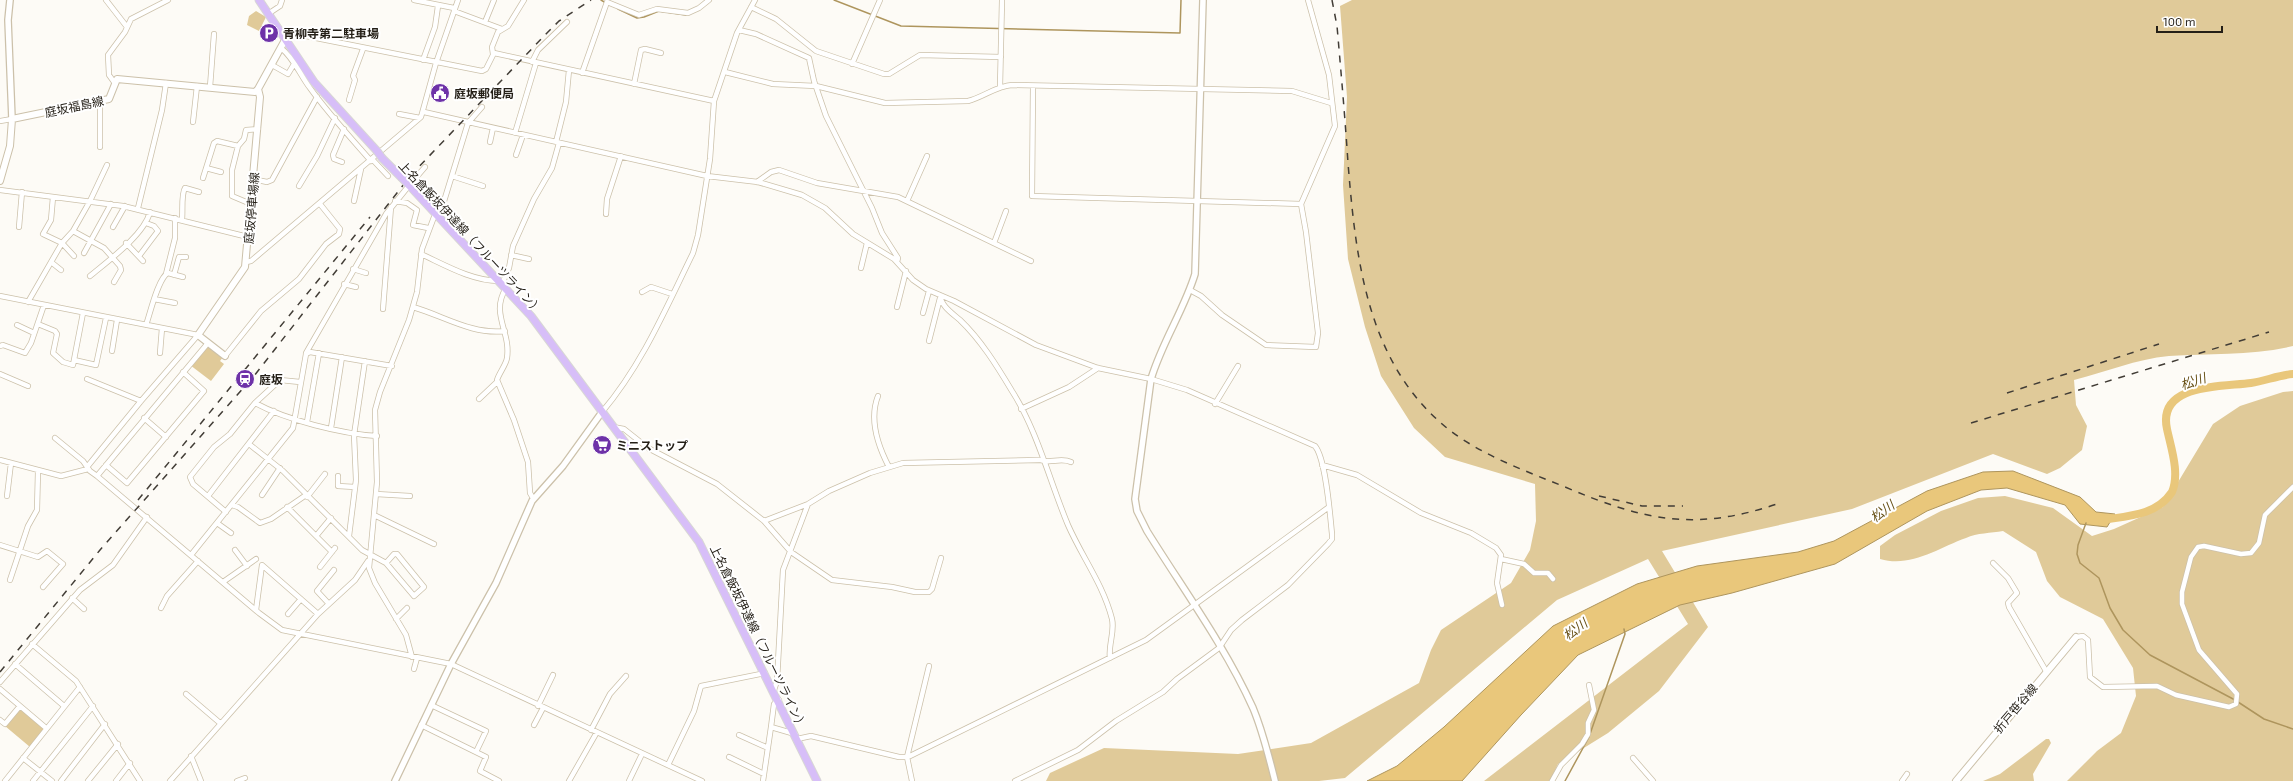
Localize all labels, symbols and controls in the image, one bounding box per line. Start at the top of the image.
scale bar [2157,8,2222,34]
text: 100 m [2163,14,2195,28]
parking icon: 青柳寺第二駐車場 [258,22,280,44]
place label: 青柳寺第二駐車場 [283,26,379,40]
public building icon: 庭坂郵便局 [429,82,451,104]
place label: 庭坂郵便局 [454,86,514,100]
street label: 庭坂福島線 [43,93,105,119]
street label: 上名倉飯坂伊達線（フルーツライン） [396,158,546,316]
street label: 庭坂停車場線 [241,172,261,244]
station icon: 庭坂 [234,368,256,390]
water label: 松川 [2178,369,2210,393]
place label: 庭坂 [259,372,283,386]
supermarket icon: ミニストップ [591,434,613,456]
place label: ミニストップ [616,438,688,452]
water label: 松川 [1867,496,1899,525]
street label: 上名倉飯坂伊達線（フルーツライン） [708,542,810,732]
water label: 松川 [1560,614,1592,643]
street label: 折戸笹谷線 [1990,681,2040,735]

